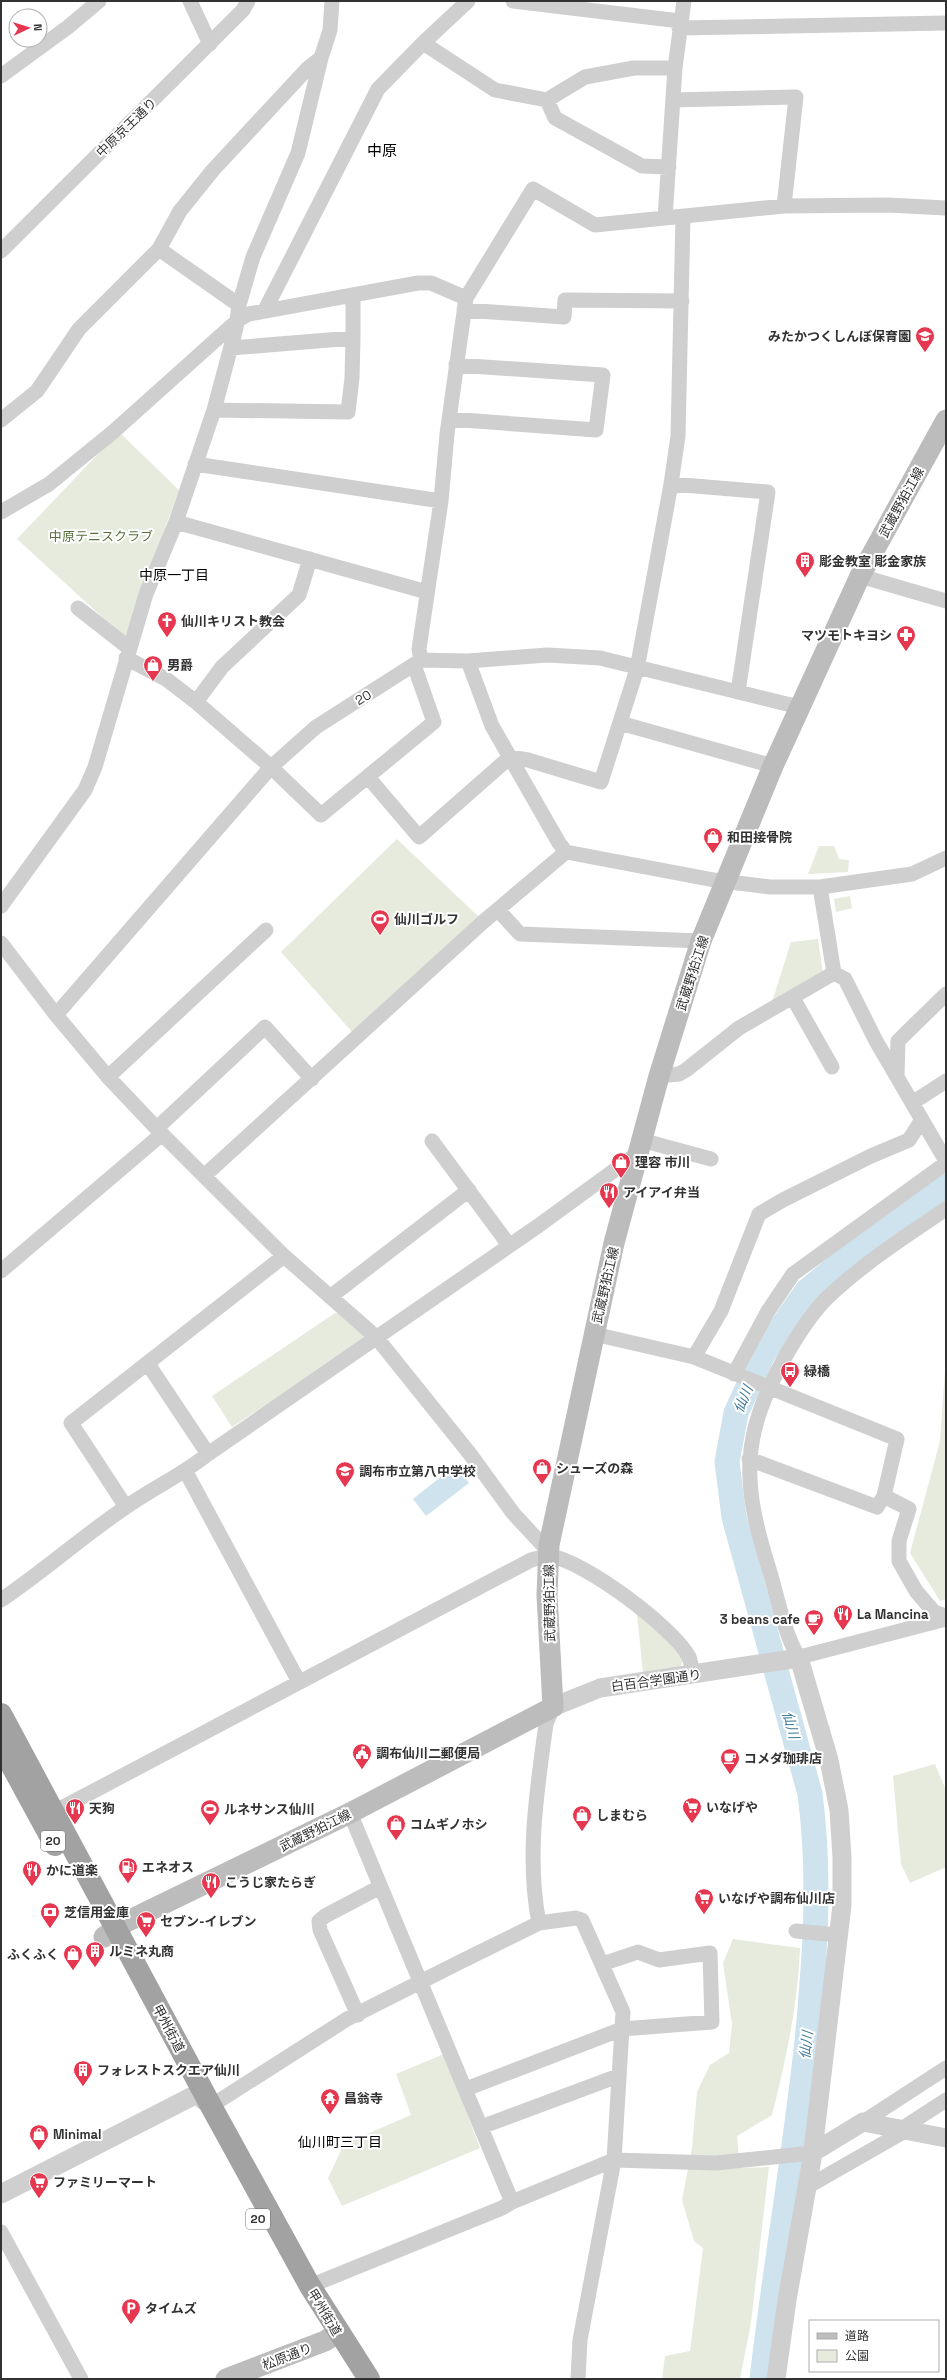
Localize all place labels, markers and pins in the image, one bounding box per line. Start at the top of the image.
school or university icon: みたかつくしんぼ保育園 [914,325,936,353]
place label: みたかつくしんぼ保育園 [768,328,911,345]
building icon: 彫金教室 彫金家族 [794,550,816,578]
place label: 彫金教室 彫金家族 [819,553,926,570]
church icon: 仙川キリスト教会 [156,610,178,638]
place label: 仙川キリスト教会 [181,613,285,630]
pharmacy icon: マツモトキヨシ [895,624,917,652]
place label: マツモトキヨシ [801,627,892,644]
shop icon: 男爵 [142,654,164,682]
place label: 男爵 [167,657,193,674]
shop icon: 和田接骨院 [702,826,724,854]
place label: 和田接骨院 [727,829,792,846]
sports icon: 仙川ゴルフ [369,908,391,936]
place label: 仙川ゴルフ [394,911,459,928]
shop icon: 理容 市川 [610,1151,632,1179]
place label: 理容 市川 [635,1154,690,1171]
restaurant icon: アイアイ弁当 [598,1181,620,1209]
place label: アイアイ弁当 [623,1184,700,1201]
bus stop icon: 緑橋 [779,1360,801,1388]
place label: 緑橋 [803,1363,830,1380]
shop icon: シューズの森 [531,1457,553,1485]
school or university icon: 調布市立第八中学校 [334,1460,356,1488]
place label: シューズの森 [556,1460,633,1477]
place label: 調布市立第八中学校 [359,1463,476,1480]
restaurant icon: La Mancina [832,1603,854,1631]
place label: La Mancina [857,1606,929,1623]
cafe icon: 3 beans cafe [803,1608,825,1636]
place label: 3 beans cafe [720,1611,800,1628]
public building icon: 調布仙川二郵便局 [351,1742,373,1770]
place label: 調布仙川二郵便局 [376,1745,480,1762]
cafe icon: コメダ珈琲店 [719,1747,741,1775]
place label: コメダ珈琲店 [744,1750,822,1767]
supermarket icon: いなげや [681,1796,703,1824]
restaurant icon: 天狗 [64,1797,86,1825]
sports icon: ルネサンス仙川 [199,1798,221,1826]
place label: いなげや [706,1799,758,1816]
place label: 天狗 [89,1800,115,1817]
place label: ルネサンス仙川 [224,1801,315,1818]
shop icon: しまむら [571,1804,593,1832]
place label: しまむら [596,1807,648,1824]
shop icon: コムギノホシ [385,1813,407,1841]
place label: コムギノホシ [410,1816,487,1833]
fuel station icon: エネオス [117,1856,139,1884]
restaurant icon: かに道楽 [21,1859,43,1887]
place label: エネオス [142,1859,194,1876]
place label: かに道楽 [46,1862,98,1879]
restaurant icon: こうじ家たらぎ [200,1871,222,1899]
place label: こうじ家たらぎ [225,1874,316,1891]
supermarket icon: いなげや調布仙川店 [693,1887,715,1915]
place label: いなげや調布仙川店 [718,1890,835,1907]
bank icon: 芝信用金庫 [39,1901,61,1929]
place label: 芝信用金庫 [64,1904,129,1921]
supermarket icon: セブン-イレブン [135,1910,157,1938]
place label: セブン-イレブン [160,1913,257,1930]
building icon: ルミネ丸商 [84,1940,106,1968]
shop icon: ふくふく [62,1943,84,1971]
place label: ルミネ丸商 [109,1943,174,1960]
place label: ふくふく [7,1946,59,1963]
building icon: フォレストスクエア仙川 [72,2059,94,2087]
place label: フォレストスクエア仙川 [97,2062,240,2079]
temple icon: 昌翁寺 [319,2087,341,2115]
place label: 昌翁寺 [344,2090,383,2107]
shop icon: Minimal [28,2123,50,2151]
place label: Minimal [53,2126,101,2143]
supermarket icon: ファミリーマート [28,2171,50,2199]
place label: ファミリーマート [53,2174,157,2191]
parking icon: タイムズ [120,2297,142,2325]
place label: タイムズ [145,2300,197,2317]

